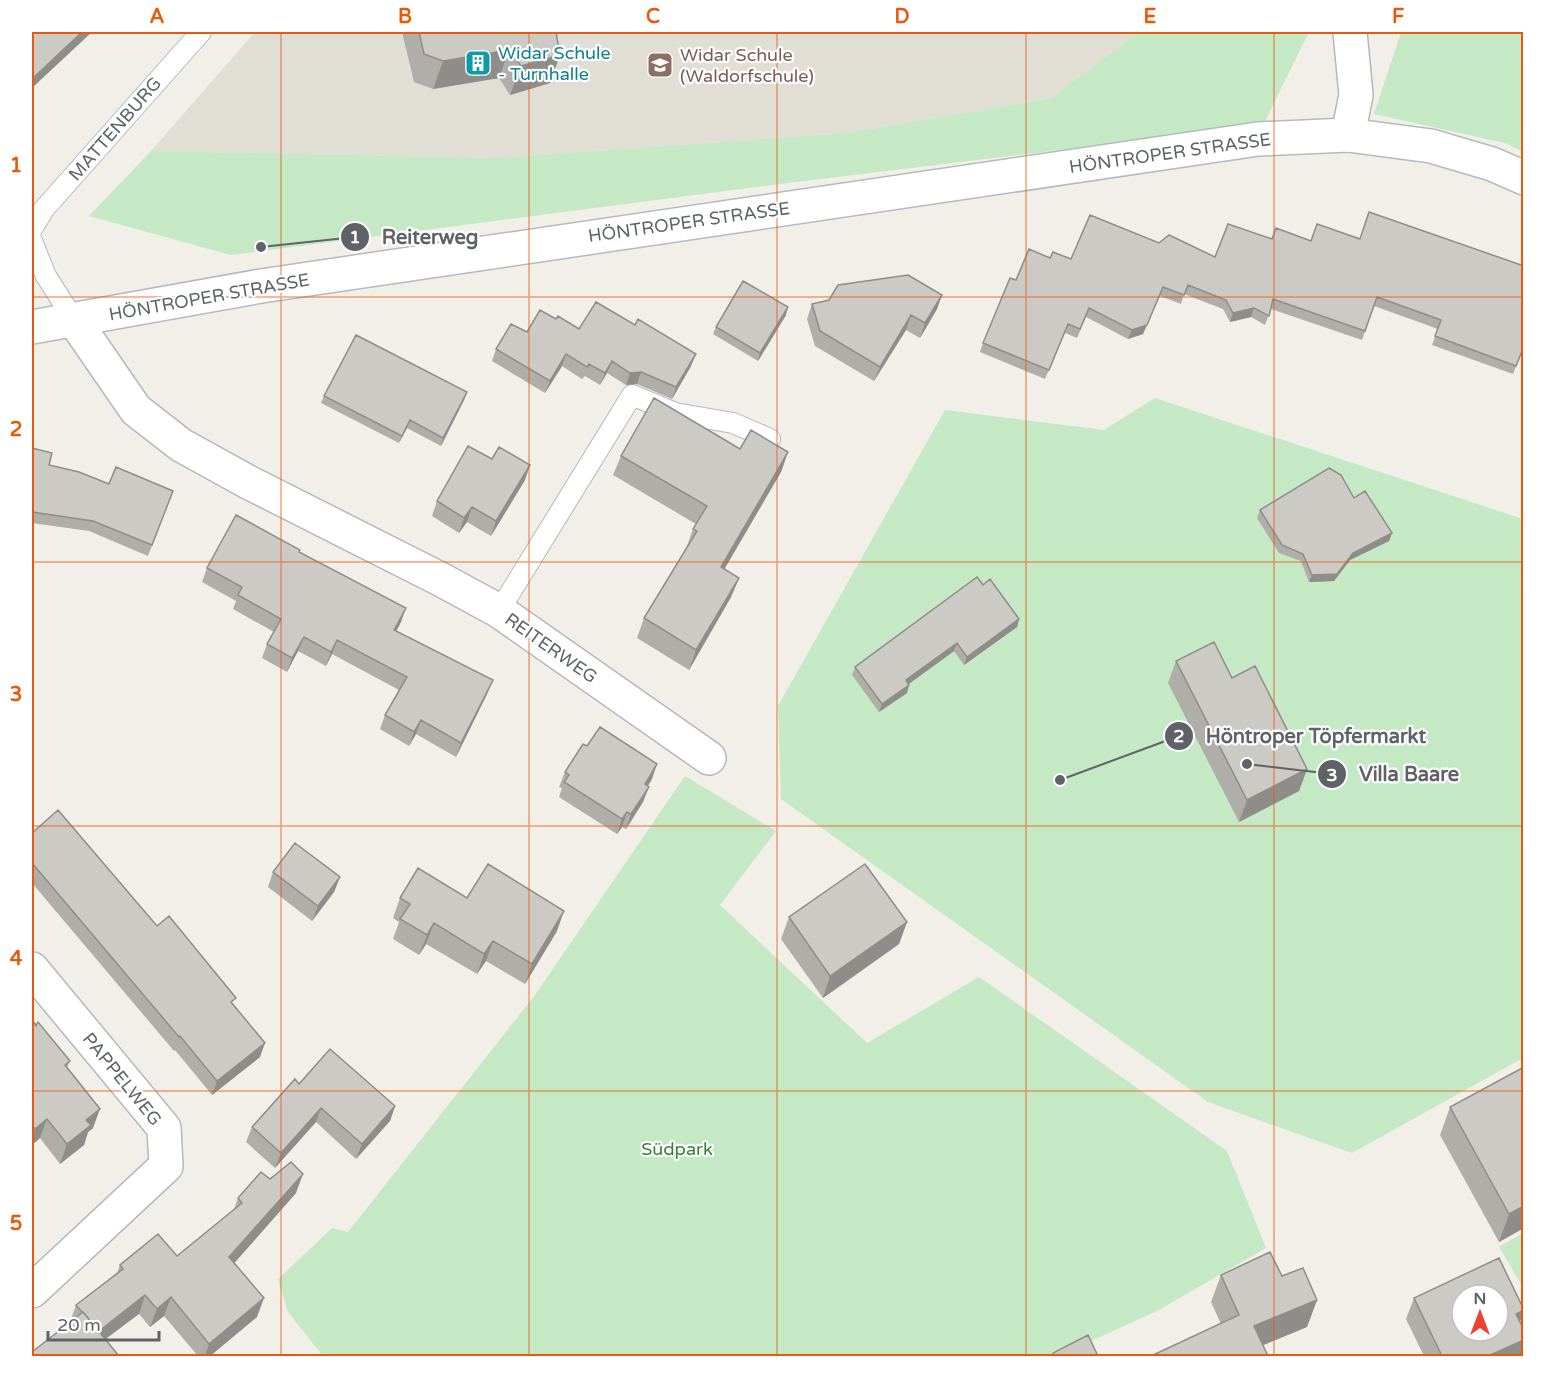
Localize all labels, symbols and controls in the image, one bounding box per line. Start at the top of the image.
text: A [150,5,165,29]
text: B [398,5,412,29]
text: C [646,5,660,29]
text: D [894,5,910,29]
text: E [1144,5,1157,29]
text: F [1392,5,1404,29]
place label: Widar Schule - Turnhalle [498,42,611,85]
place label: Widar Schule (Waldorfschule) [680,44,814,87]
building icon: Widar Schule - Turnhalle [463,48,493,78]
school or university icon: Widar Schule (Waldorfschule) [645,50,675,80]
street label: MATTENBURG [64,73,166,185]
street label: HÖNTROPER STRASSE [1068,128,1272,178]
text: 1 [10,154,22,178]
street label: HÖNTROPER STRASSE [587,197,791,247]
callout: Reiterweg [340,218,491,256]
text: 1 [349,226,361,248]
text: Reiterweg [382,226,478,250]
street label: HÖNTROPER STRASSE [107,269,311,325]
text: 2 [10,418,22,442]
street label: REITERWEG [501,608,601,688]
text: 3 [10,683,22,707]
callout: Höntroper Töpfermarkt [1164,717,1438,755]
text: 2 [1173,725,1185,747]
text: Höntroper Töpfermarkt [1206,725,1427,749]
callout: Villa Baare [1317,755,1471,793]
text: Villa Baare [1359,763,1459,787]
text: 3 [1326,764,1338,786]
text: 4 [10,947,23,971]
street label: PAPPELWEG [78,1028,166,1130]
park label: Südpark [641,1138,713,1160]
text: 5 [10,1212,22,1236]
north arrow [1450,1283,1510,1343]
text: N [1474,1289,1486,1309]
scale bar [48,1304,159,1342]
text: 20 m [57,1314,101,1336]

